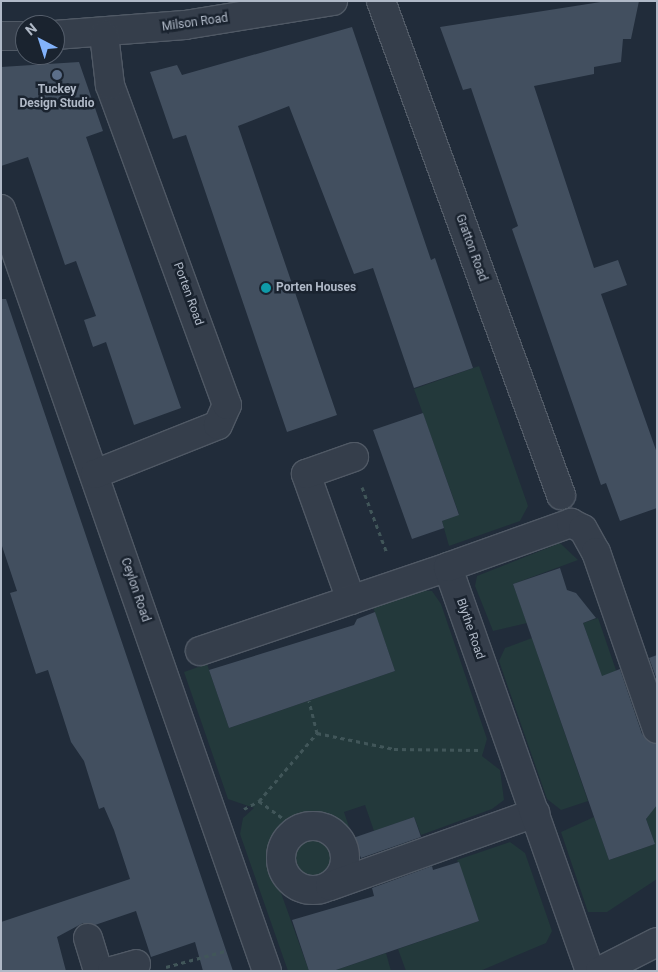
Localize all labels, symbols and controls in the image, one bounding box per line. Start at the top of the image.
street label: Milson Road [161,11,229,35]
north arrow [15,15,65,65]
text: N [22,20,40,39]
marker: Tuckey Design Studio [51,69,63,81]
place label: Tuckey Design Studio [19,83,95,111]
street label: Gratton Road [452,213,490,283]
street label: Porten Road [170,260,206,328]
place label: Porten Houses [276,281,356,295]
marker: Porten Houses [260,282,272,294]
street label: Ceylon Road [117,556,153,624]
street label: Blythe Road [453,597,487,661]

